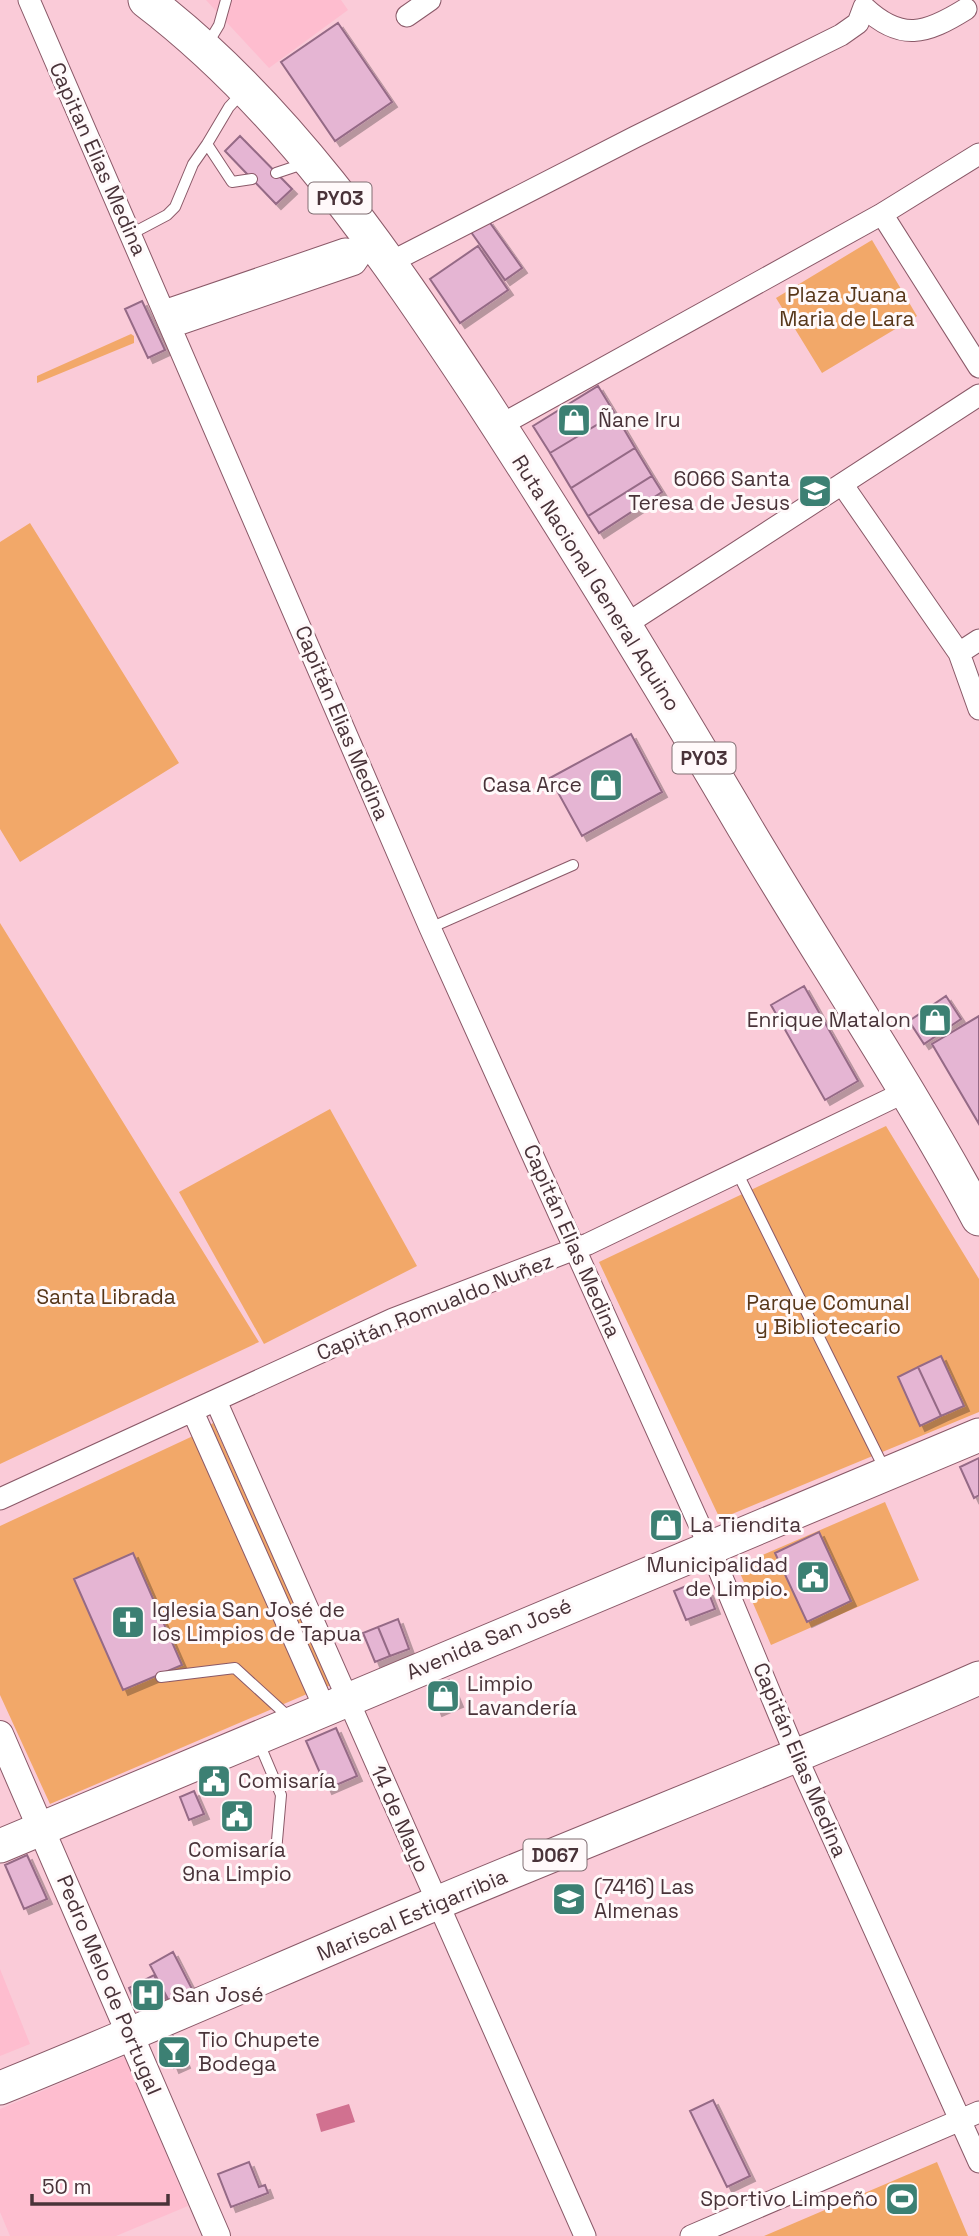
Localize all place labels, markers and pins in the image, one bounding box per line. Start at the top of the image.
shop icon: Ñane Iru [555,401,593,439]
place label: Ñane Iru [598,406,681,433]
place label: 6066 Santa Teresa de Jesus [628,465,790,516]
school or university icon: 6066 Santa Teresa de Jesus [796,472,834,510]
shop icon: Casa Arce [587,766,625,804]
place label: Casa Arce [483,771,582,798]
shop icon: Enrique Matalon [916,1001,954,1039]
place label: Enrique Matalon [747,1006,911,1033]
shop icon: La Tiendita [647,1506,685,1544]
place label: La Tiendita [690,1511,801,1538]
place label: Municipalidad de Limpio. [647,1551,788,1602]
public building icon: Municipalidad de Limpio. [794,1558,832,1596]
place label: Iglesia San José de los Limpios de Tapua [152,1596,361,1647]
church icon: Iglesia San José de los Limpios de Tapua [109,1603,147,1641]
place label: Limpio Lavandería [467,1670,577,1721]
shop icon: Limpio Lavandería [424,1677,462,1715]
public building icon: Comisaría [195,1762,233,1800]
place label: Comisaría [238,1767,336,1794]
public building icon: Comisaría 9na Limpio [218,1797,256,1835]
place label: Comisaría 9na Limpio [182,1836,292,1887]
place label: (7416) Las Almenas [594,1873,694,1924]
school or university icon: (7416) Las Almenas [550,1880,588,1918]
hospital icon: San José [129,1976,167,2014]
place label: San José [172,1981,264,2008]
place label: Tio Chupete Bodega [198,2026,320,2077]
bar icon: Tio Chupete Bodega [155,2033,193,2071]
sports icon: Sportivo Limpeño [883,2180,921,2218]
place label: Sportivo Limpeño [700,2185,878,2212]

